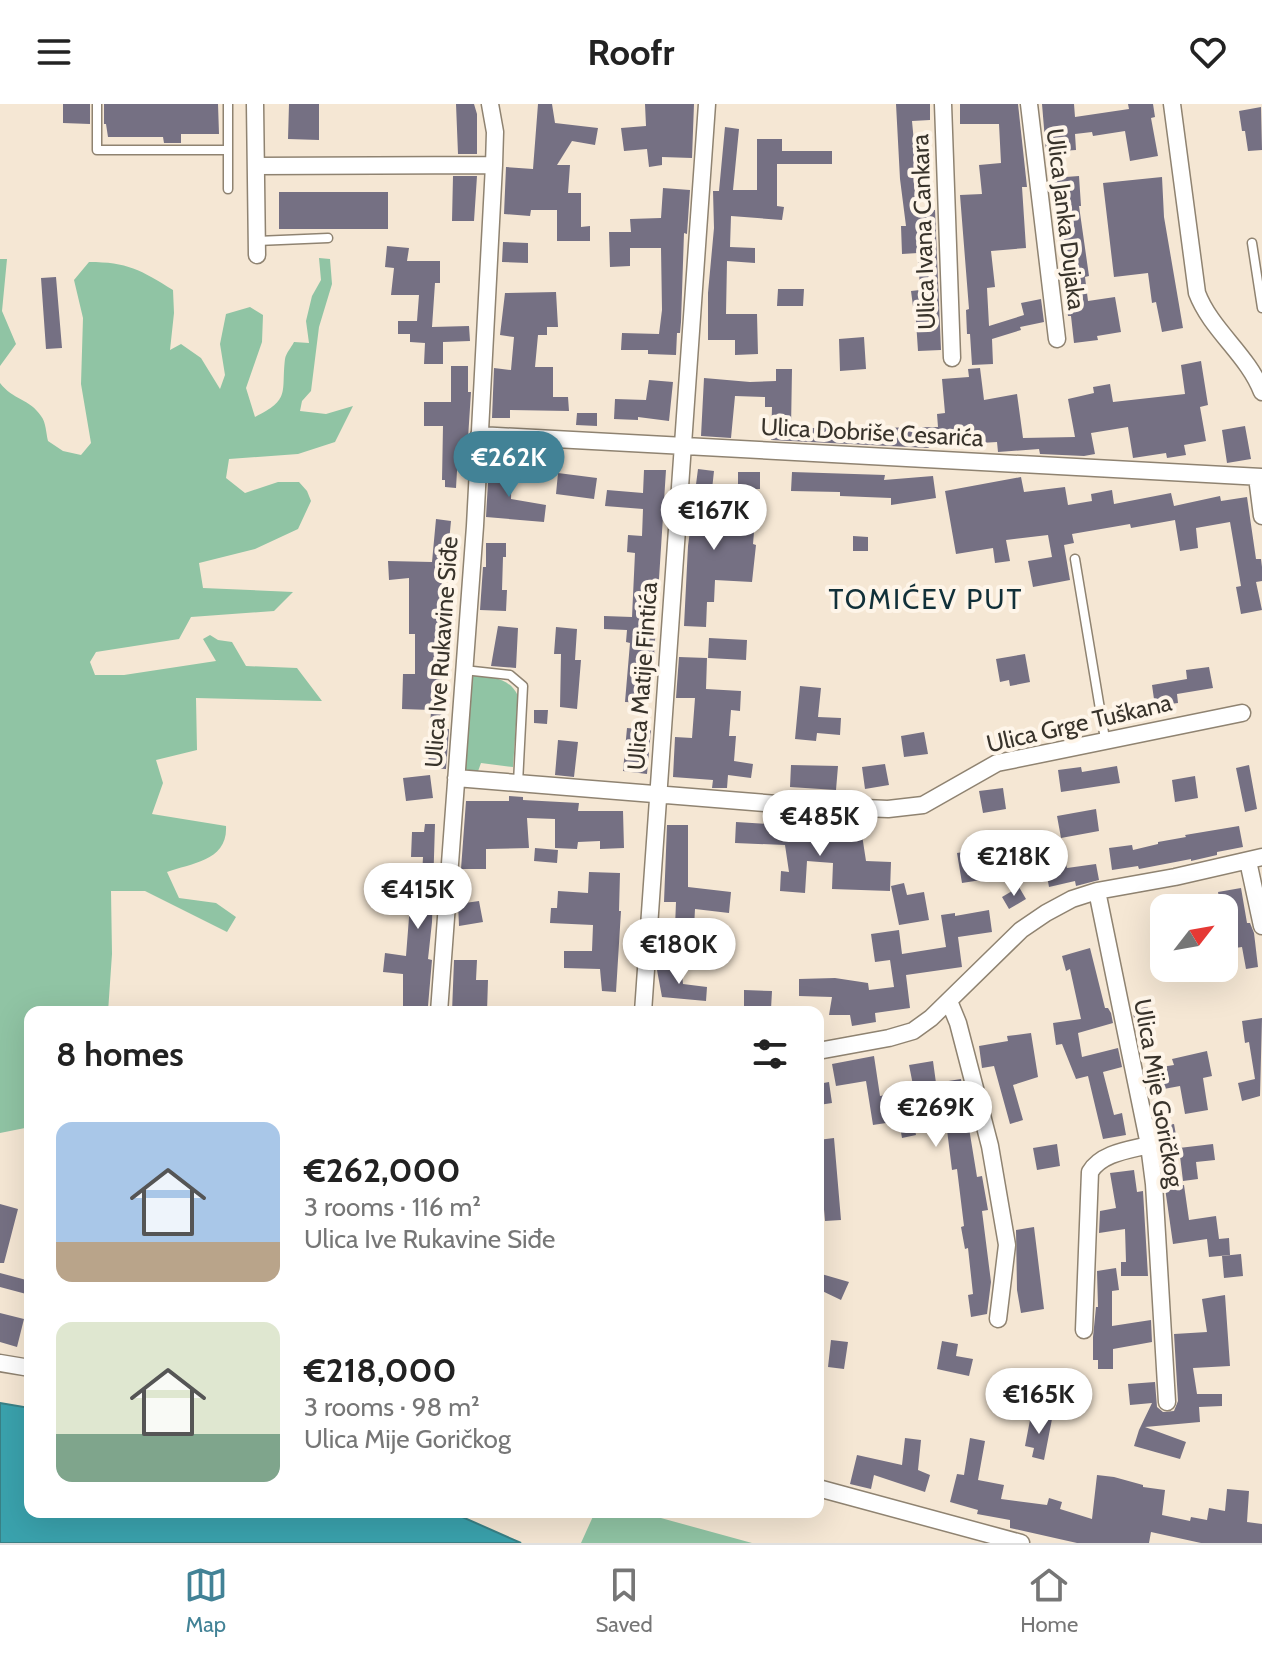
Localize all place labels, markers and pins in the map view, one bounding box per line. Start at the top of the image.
pin: €262K [453,431,565,499]
pin: €167K [658,484,770,552]
pin: €485K [764,790,876,858]
pin: €218K [958,830,1070,898]
pin: €415K [362,863,474,931]
pin: €180K [623,918,735,986]
pin: €269K [880,1081,992,1149]
pin: €165K [983,1368,1095,1436]

